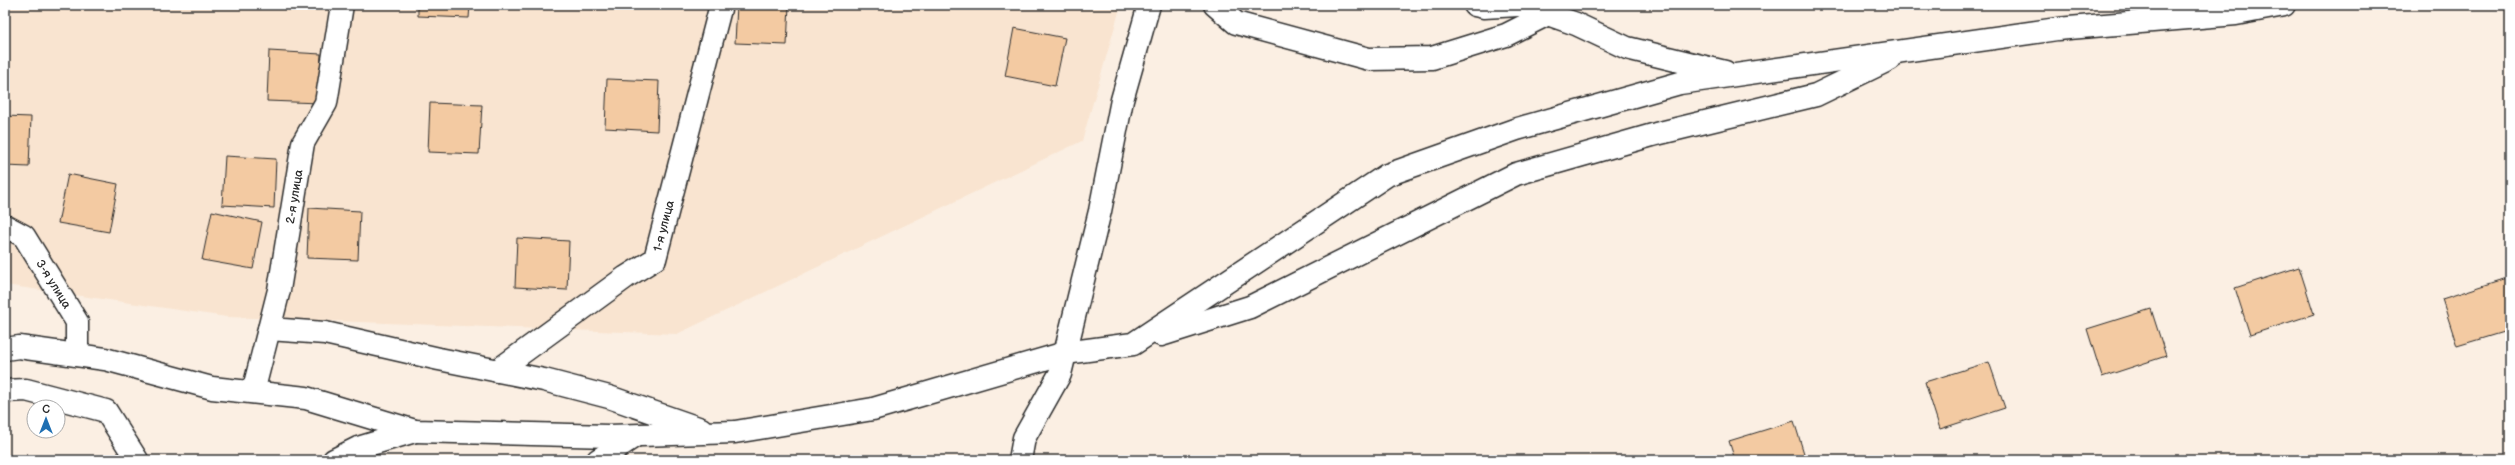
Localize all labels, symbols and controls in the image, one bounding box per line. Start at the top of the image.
street label: 2-я улица [282,168,306,225]
street label: 1-я улица [650,199,677,253]
street label: 3-я улица [33,257,74,311]
north arrow [26,399,66,439]
text: С [42,403,50,416]

